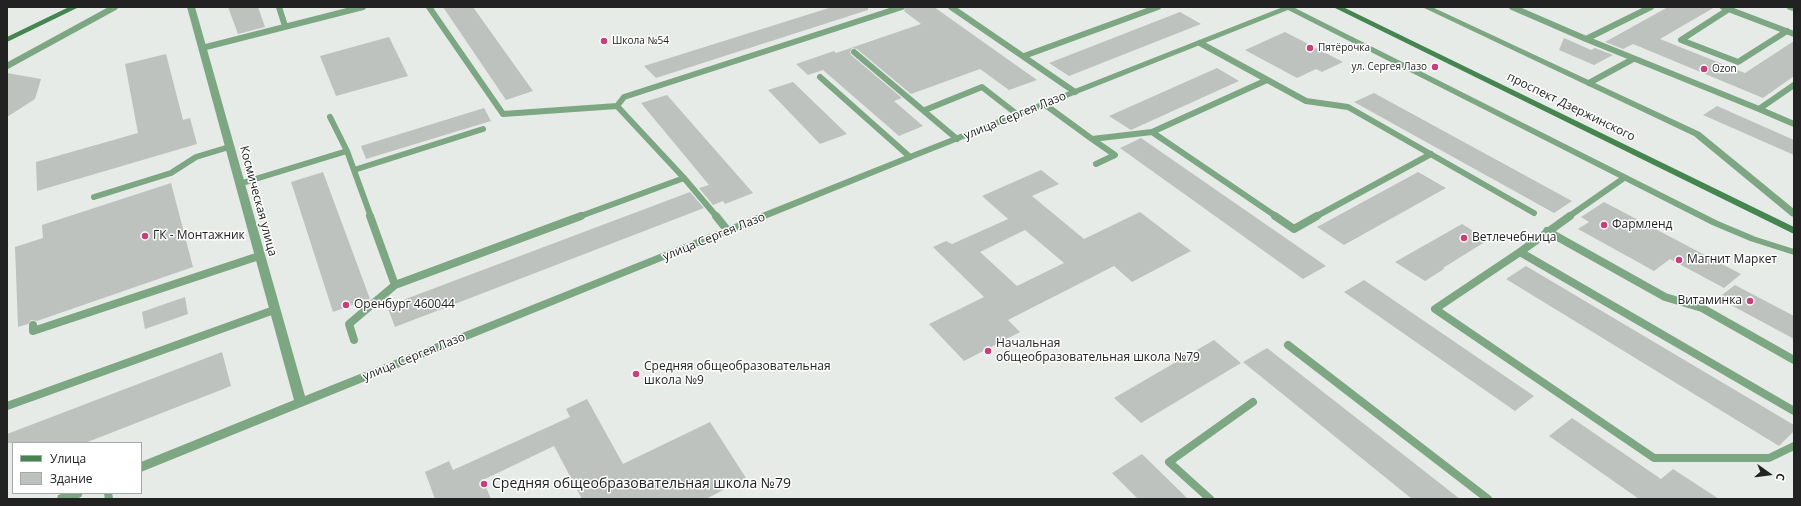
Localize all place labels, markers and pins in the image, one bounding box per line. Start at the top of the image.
place label: Школа №54 [612,35,669,47]
marker: Школа №54 [599,36,609,46]
place label: Пятёрочка [1318,42,1370,54]
marker: Пятёрочка [1305,43,1315,53]
place label: ул. Сергея Лазо [1352,61,1427,73]
marker: ул. Сергея Лазо [1430,62,1440,72]
place label: Ozon [1712,63,1737,75]
marker: Ozon [1699,64,1709,74]
place label: Фармленд [1612,218,1672,232]
marker: Фармленд [1599,220,1609,230]
place label: ГК - Монтажник [153,229,245,243]
marker: ГК - Монтажник [140,231,150,241]
place label: Ветлечебница [1472,231,1556,245]
marker: Ветлечебница [1459,233,1469,243]
place label: Магнит Маркет [1687,253,1777,267]
marker: Магнит Маркет [1674,255,1684,265]
place label: Витаминка [1677,294,1742,308]
marker: Витаминка [1745,296,1755,306]
place label: Оренбург 460044 [354,298,455,312]
marker: Оренбург 460044 [341,300,351,310]
place label: Начальная общеобразовательная школа №79 [996,337,1200,365]
marker: Начальная общеобразовательная школа №79 [983,346,993,356]
place label: Средняя общеобразовательная школа №9 [644,360,831,388]
marker: Средняя общеобразовательная школа №9 [631,369,641,379]
place label: Средняя общеобразовательная школа №79 [492,476,791,492]
marker: Средняя общеобразовательная школа №79 [479,479,489,489]

